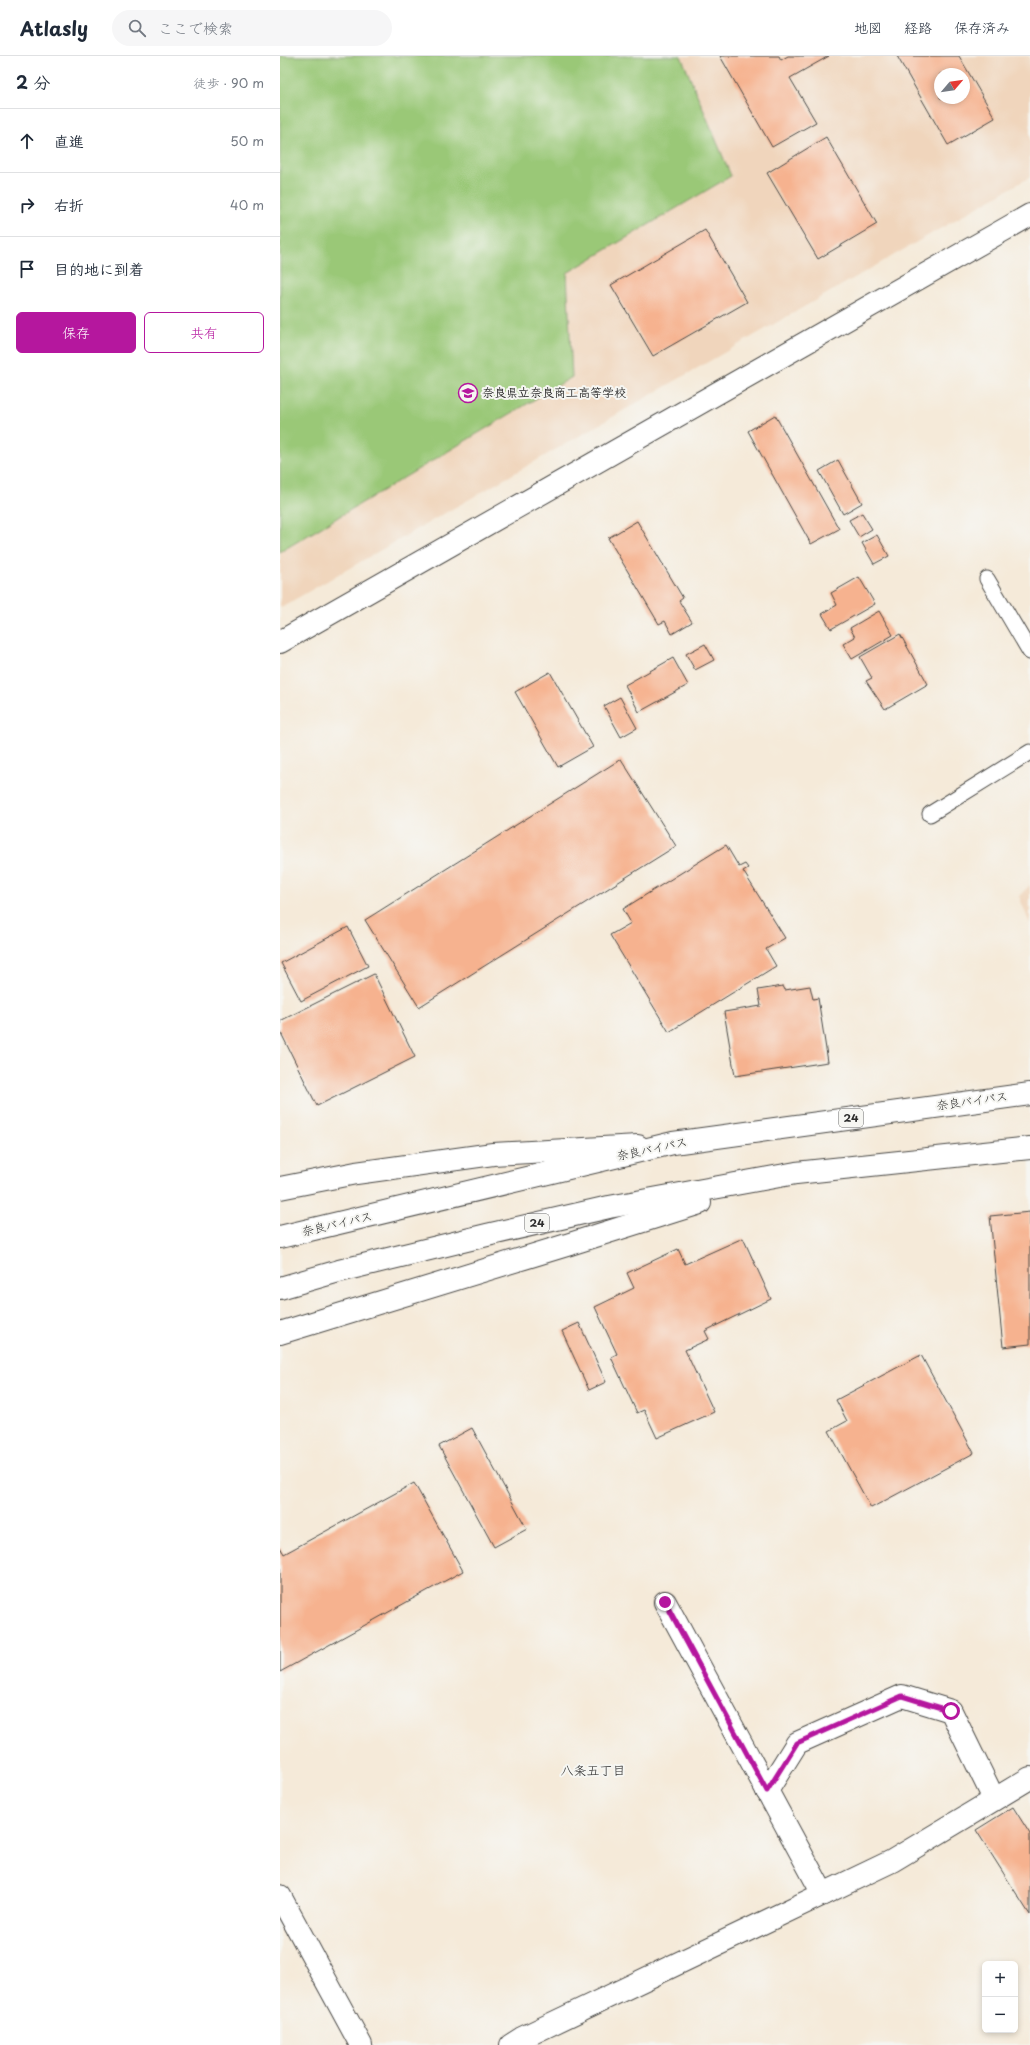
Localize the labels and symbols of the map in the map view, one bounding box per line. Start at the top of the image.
north arrow [934,68,970,104]
school or university icon: 奈良県立奈良商工高等学校 [457,382,479,404]
place label: 奈良県立奈良商工高等学校 [482,383,626,401]
street label: 奈良バイパス [935,1086,1009,1114]
road number: 24 [839,1109,863,1127]
street label: 奈良バイパス [615,1132,689,1164]
street label: 奈良バイパス [300,1206,374,1240]
road number: 24 [525,1214,549,1232]
route end [656,1593,674,1611]
route start [942,1702,960,1720]
district label: 八条五丁目 [560,1760,626,1779]

